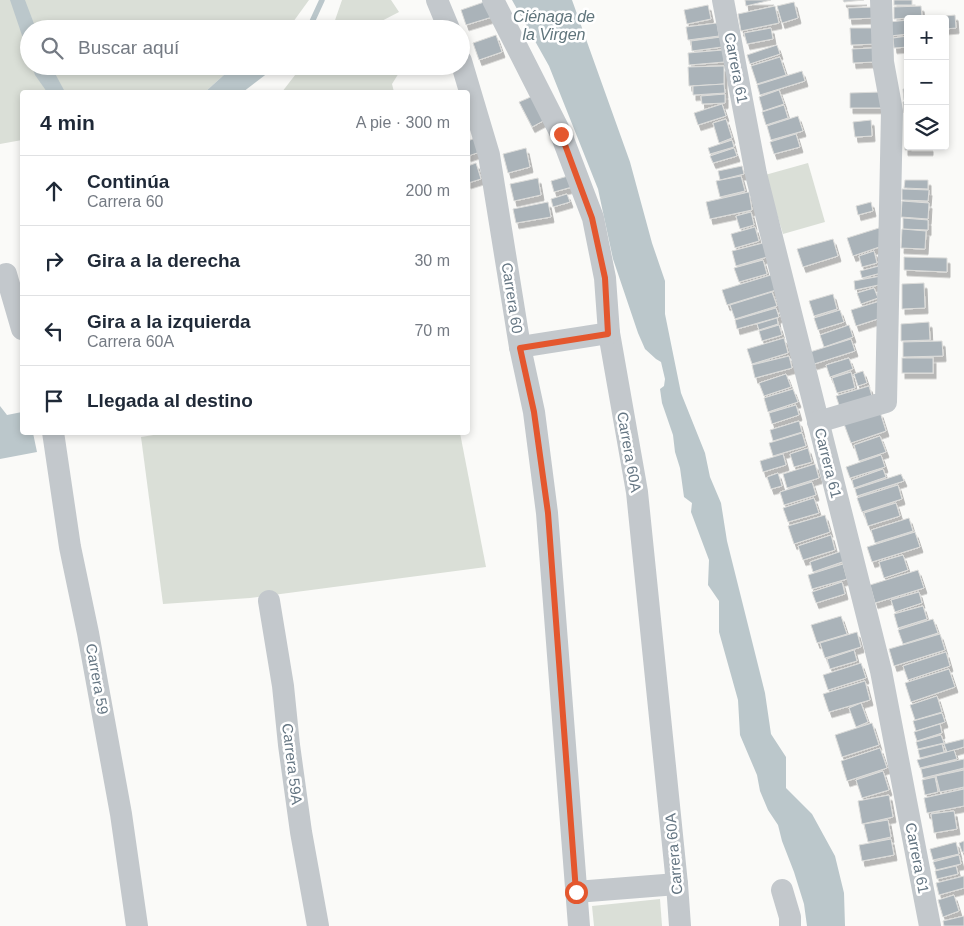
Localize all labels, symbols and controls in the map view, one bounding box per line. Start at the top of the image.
water label: Ciénaga de la Virgen [513,8,595,43]
map controls [904,15,949,150]
button: + [904,15,949,60]
search box [20,20,470,75]
street label: Carrera 61 [721,31,752,105]
icon: search [38,34,66,62]
text: Buscar aquí [78,37,179,58]
button: − [904,60,949,105]
button: layers [904,105,949,150]
text: 4 min [40,111,95,134]
text: A pie · 300 m [356,114,450,131]
route end [550,123,573,146]
text: Continúa [87,171,169,192]
icon: ahead [40,177,68,205]
text: 200 m [406,182,450,199]
text: Carrera 60 [87,193,163,210]
icon: right [40,247,68,275]
text: Gira a la derecha [87,250,240,271]
text: 30 m [414,252,450,269]
street label: Carrera 60 [498,261,526,335]
text: Gira a la izquierda [87,311,251,332]
icon: left [40,317,68,345]
text: 70 m [414,322,450,339]
text: Carrera 60A [87,333,174,350]
icon: arrive [40,387,68,415]
text: Llegada al destino [87,390,253,411]
street label: Carrera 60A [614,410,645,494]
street label: Carrera 61 [812,426,845,500]
street label: Carrera 59 [83,642,112,716]
street label: Carrera 59A [279,722,306,806]
street label: Carrera 60A [661,813,686,895]
street label: Carrera 61 [902,821,933,895]
route start [565,881,588,904]

